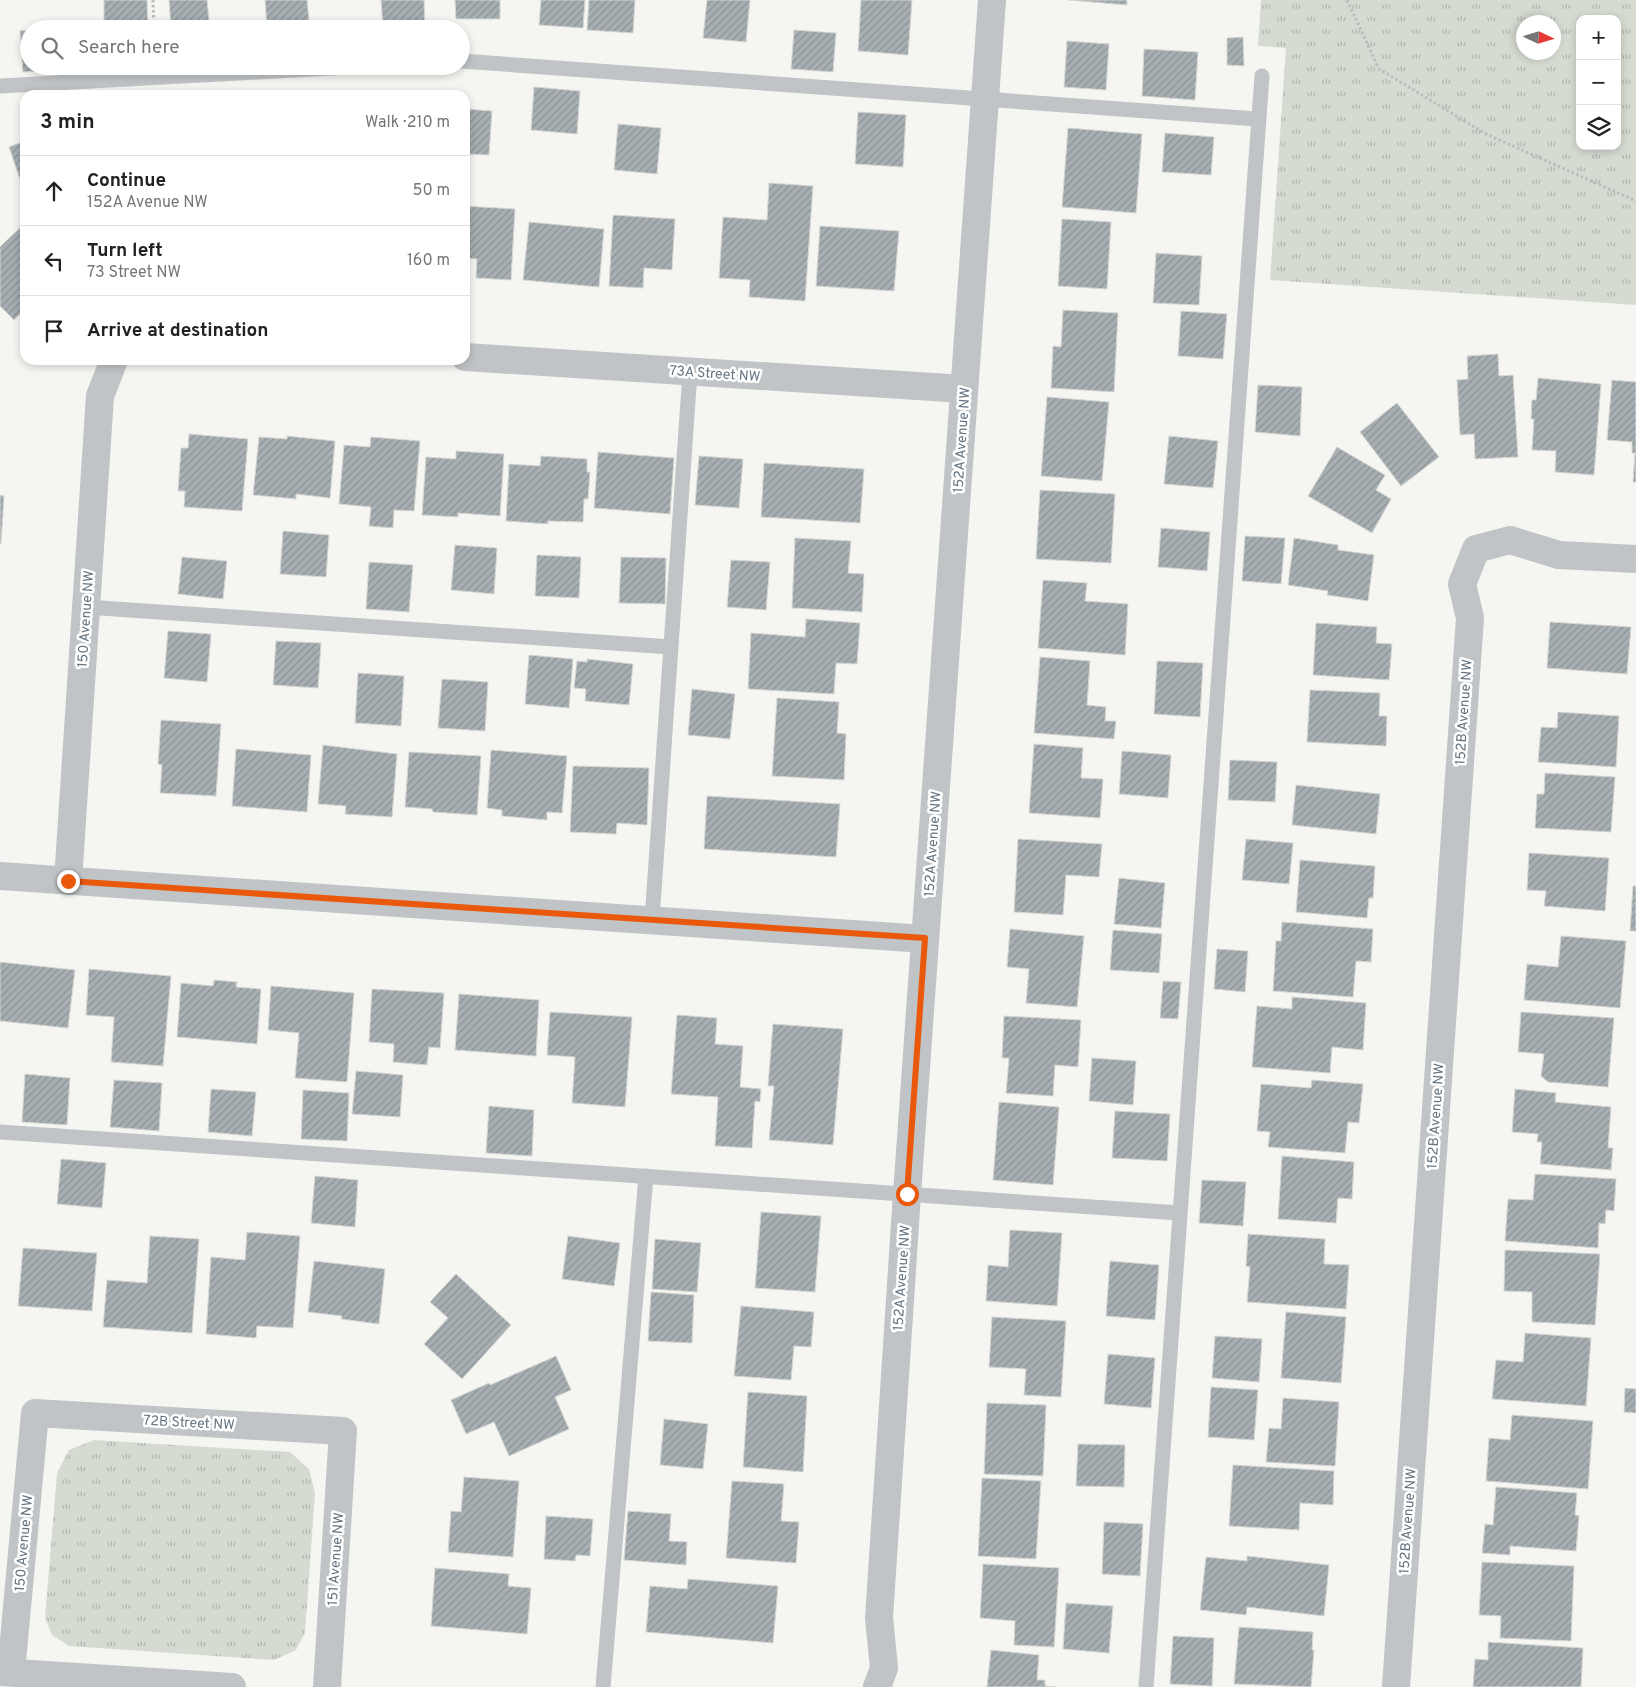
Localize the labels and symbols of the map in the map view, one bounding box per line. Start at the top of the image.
north arrow [1516,15,1561,60]
street label: 73A Street NW [669,363,761,386]
street label: 152A Avenue NW [950,387,975,493]
street label: 150 Avenue NW [75,570,98,668]
street label: 152B Avenue NW [1452,658,1477,766]
street label: 152A Avenue NW [921,791,946,897]
route end [57,870,80,893]
street label: 152B Avenue NW [1424,1062,1449,1170]
route start [896,1183,919,1206]
street label: 152A Avenue NW [890,1225,915,1331]
street label: 72B Street NW [143,1413,235,1434]
street label: 152B Avenue NW [1396,1467,1421,1575]
street label: 150 Avenue NW [12,1494,37,1592]
street label: 151 Avenue NW [325,1512,348,1606]

